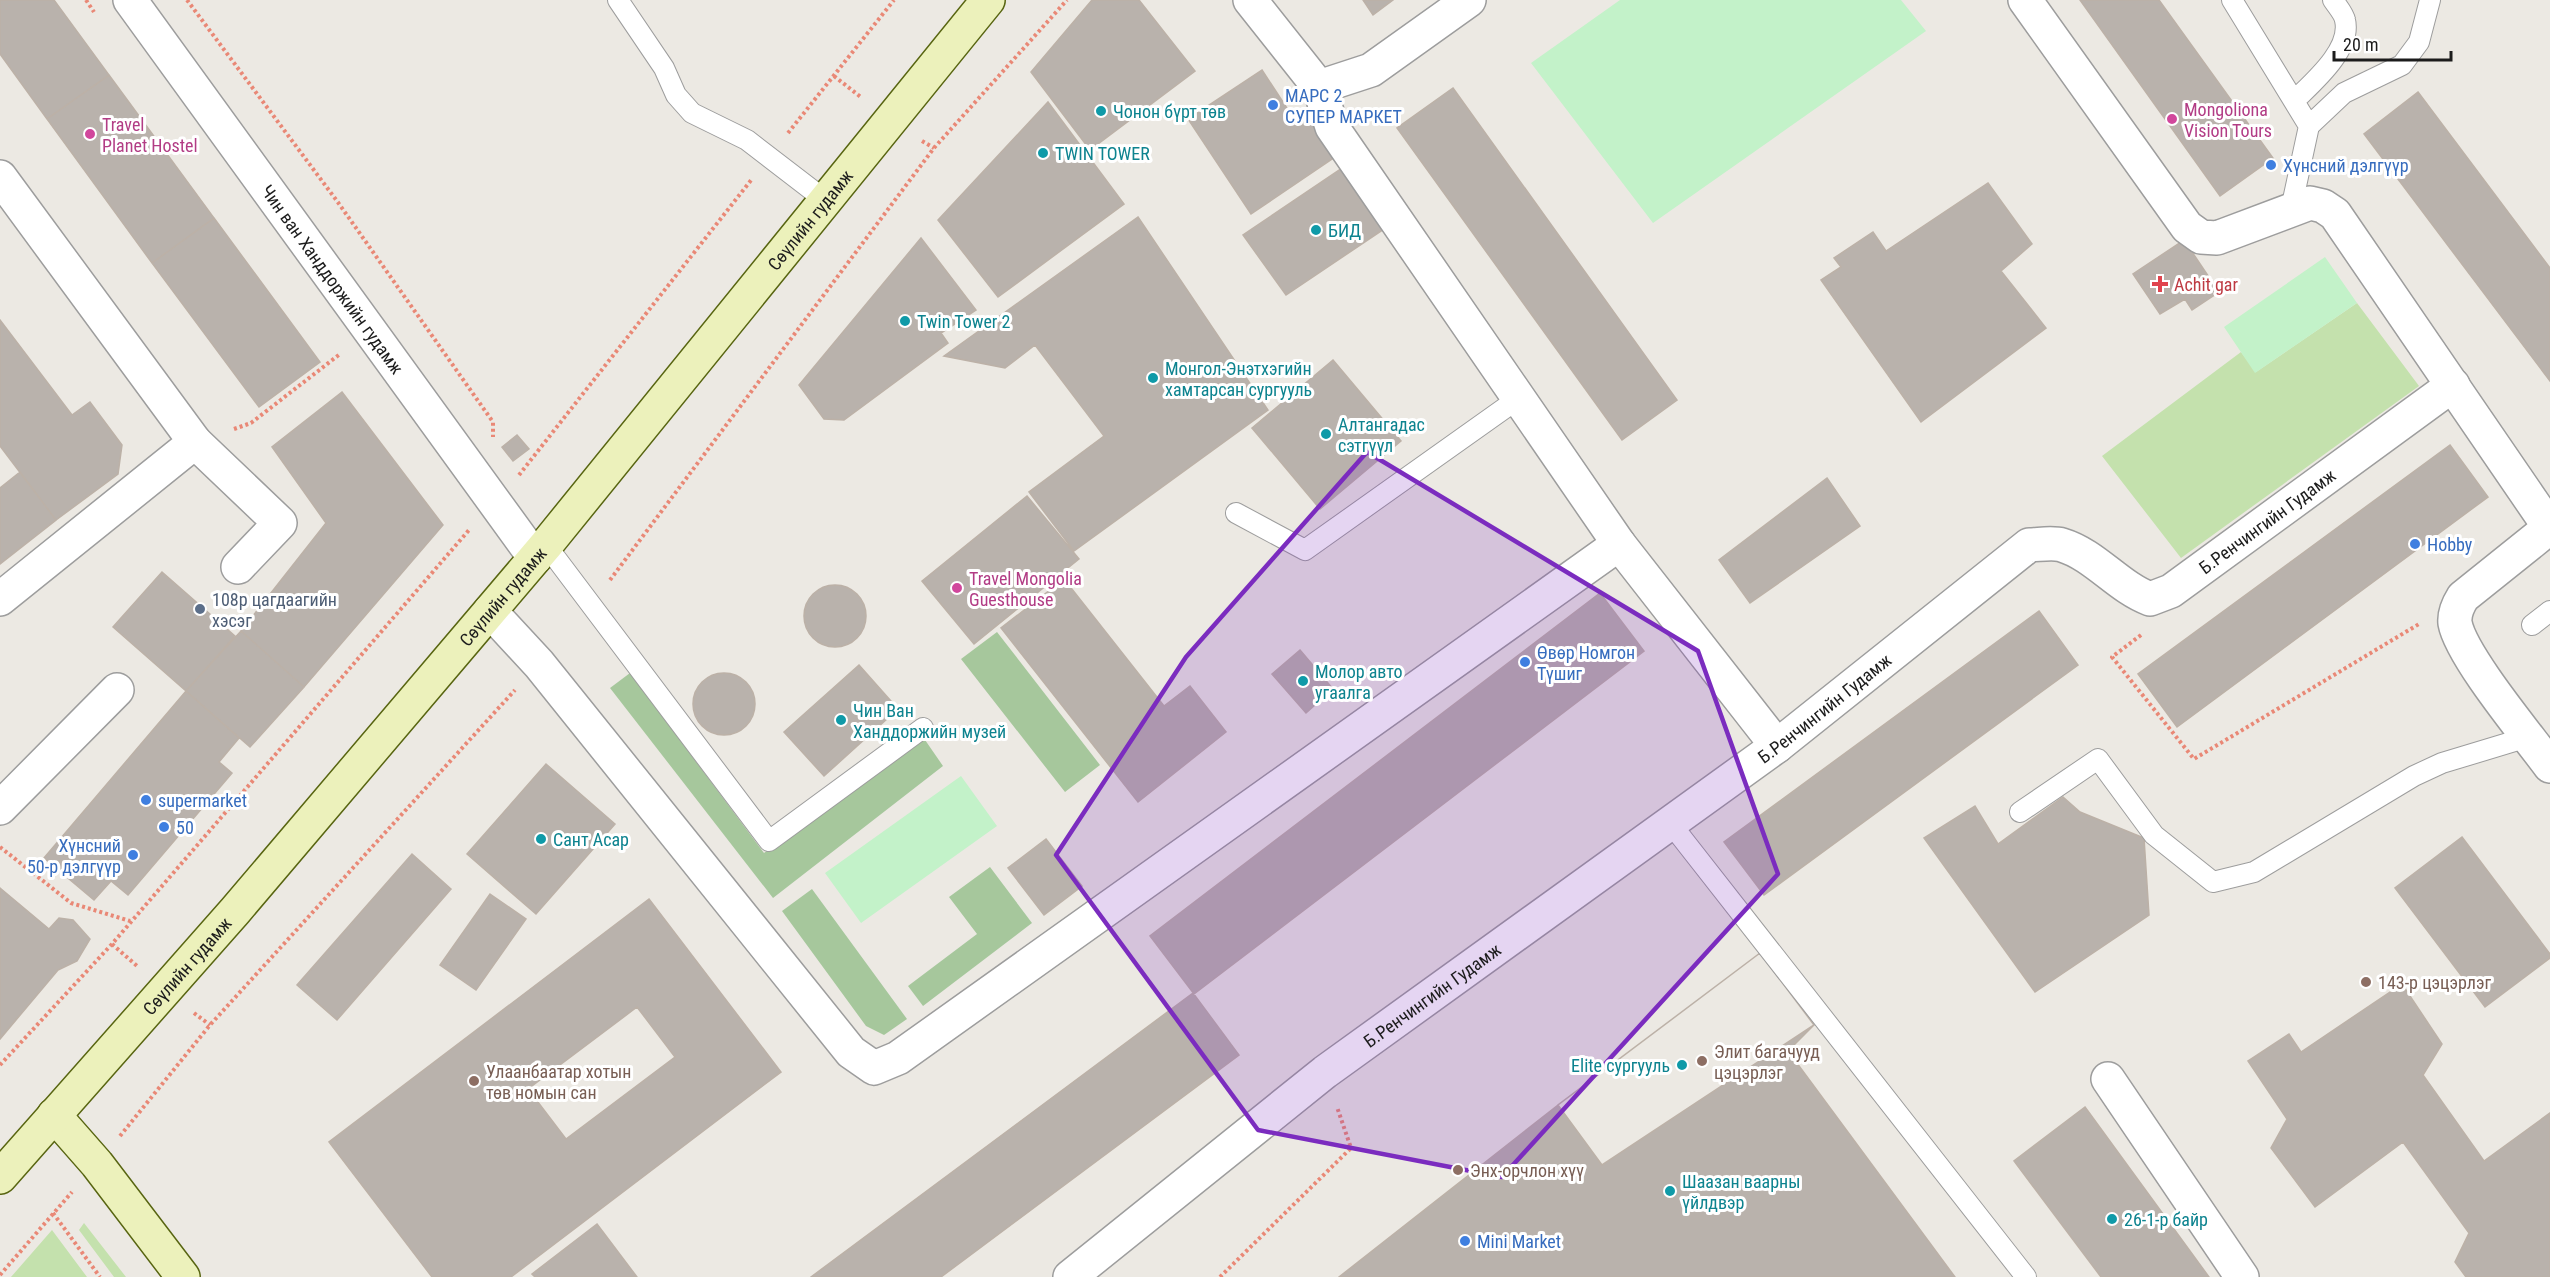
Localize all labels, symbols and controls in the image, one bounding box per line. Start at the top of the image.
scale bar [2334,24,2451,62]
text: 20 m [2343,34,2378,55]
place label: МАРС 2 СУПЕР МАРКЕТ [1285,85,1402,127]
marker: МАРС 2 СУПЕР МАРКЕТ [1266,98,1280,112]
place label: Mongoliona Vision Tours [2184,99,2272,141]
place label: Чонон бүрт төв [1113,101,1226,122]
marker: Чонон бүрт төв [1094,104,1108,118]
marker: Mongoliona Vision Tours [2165,112,2179,126]
place label: Travel Planet Hostel [102,114,198,156]
marker: Travel Planet Hostel [83,127,97,141]
place label: TWIN TOWER [1055,143,1150,164]
marker: TWIN TOWER [1036,146,1050,160]
place label: Хүнсний дэлгүүр [2283,155,2409,176]
marker: Хүнсний дэлгүүр [2264,158,2278,172]
street label: Сөүлийн гудамж [763,165,857,274]
street label: Чин ван Ханддоржийн гудамж [257,181,408,378]
place label: БИД [1328,220,1361,241]
marker: БИД [1309,223,1323,237]
place label: Achit gar [2174,274,2238,295]
marker: Achit gar [2151,275,2169,293]
place label: Twin Tower 2 [917,311,1010,332]
marker: Twin Tower 2 [898,314,912,328]
place label: Монгол-Энэтхэгийн хамтарсан сургууль [1165,358,1312,400]
marker: Монгол-Энэтхэгийн хамтарсан сургууль [1146,371,1160,385]
place label: Алтангадас сэтгүүл [1338,414,1425,456]
marker: Алтангадас сэтгүүл [1319,427,1333,441]
street label: Б.Ренчингийн Гудамж [2195,464,2339,578]
place label: Hobby [2427,534,2473,555]
marker: Hobby [2408,537,2422,551]
street label: Сөүлийн гудамж [455,542,550,650]
place label: Travel Mongolia Guesthouse [969,568,1082,610]
marker: Travel Mongolia Guesthouse [950,581,964,595]
place label: 108р цагдаагийн хэсэг [212,589,337,631]
marker: 108р цагдаагийн хэсэг [193,602,207,616]
place label: Өвөр Номгон Түшиг [1537,642,1635,684]
street label: Б.Ренчингийн Гудамж [1753,649,1895,767]
marker: Өвөр Номгон Түшиг [1518,655,1532,669]
place label: Молор авто угаалга [1315,661,1403,703]
marker: Молор авто угаалга [1296,674,1310,688]
place label: Чин Ван Ханддоржийн музей [853,700,1006,742]
marker: Чин Ван Ханддоржийн музей [834,713,848,727]
place label: supermarket [158,790,247,811]
marker: supermarket [139,793,153,807]
place label: 50 [176,817,194,838]
marker: 50 [157,820,171,834]
place label: Сант Асар [553,829,629,850]
marker: Сант Асар [534,832,548,846]
place label: Хүнсний 50-р дэлгүүр [27,835,121,877]
marker: Хүнсний 50-р дэлгүүр [126,848,140,862]
street label: Сөүлийн гудамж [138,912,235,1019]
street label: Б.Ренчингийн Гудамж [1359,938,1505,1051]
place label: 143-р цэцэрлэг [2378,972,2491,993]
marker: 143-р цэцэрлэг [2359,975,2373,989]
place label: Элит багачууд цэцэрлэг [1714,1041,1820,1083]
marker: Элит багачууд цэцэрлэг [1695,1054,1709,1068]
place label: Elite сургууль [1571,1055,1670,1076]
marker: Elite сургууль [1675,1058,1689,1072]
place label: Улаанбаатар хотын төв номын сан [486,1061,631,1103]
marker: Улаанбаатар хотын төв номын сан [467,1074,481,1088]
place label: Энх-орчлон хүү [1470,1160,1584,1181]
marker: Энх-орчлон хүү [1451,1163,1465,1177]
place label: Шаазан ваарны үйлдвэр [1682,1171,1800,1213]
marker: Шаазан ваарны үйлдвэр [1663,1184,1677,1198]
place label: 26-1-р байр [2124,1209,2208,1230]
marker: 26-1-р байр [2105,1212,2119,1226]
place label: Mini Market [1477,1231,1561,1252]
marker: Mini Market [1458,1234,1472,1248]

